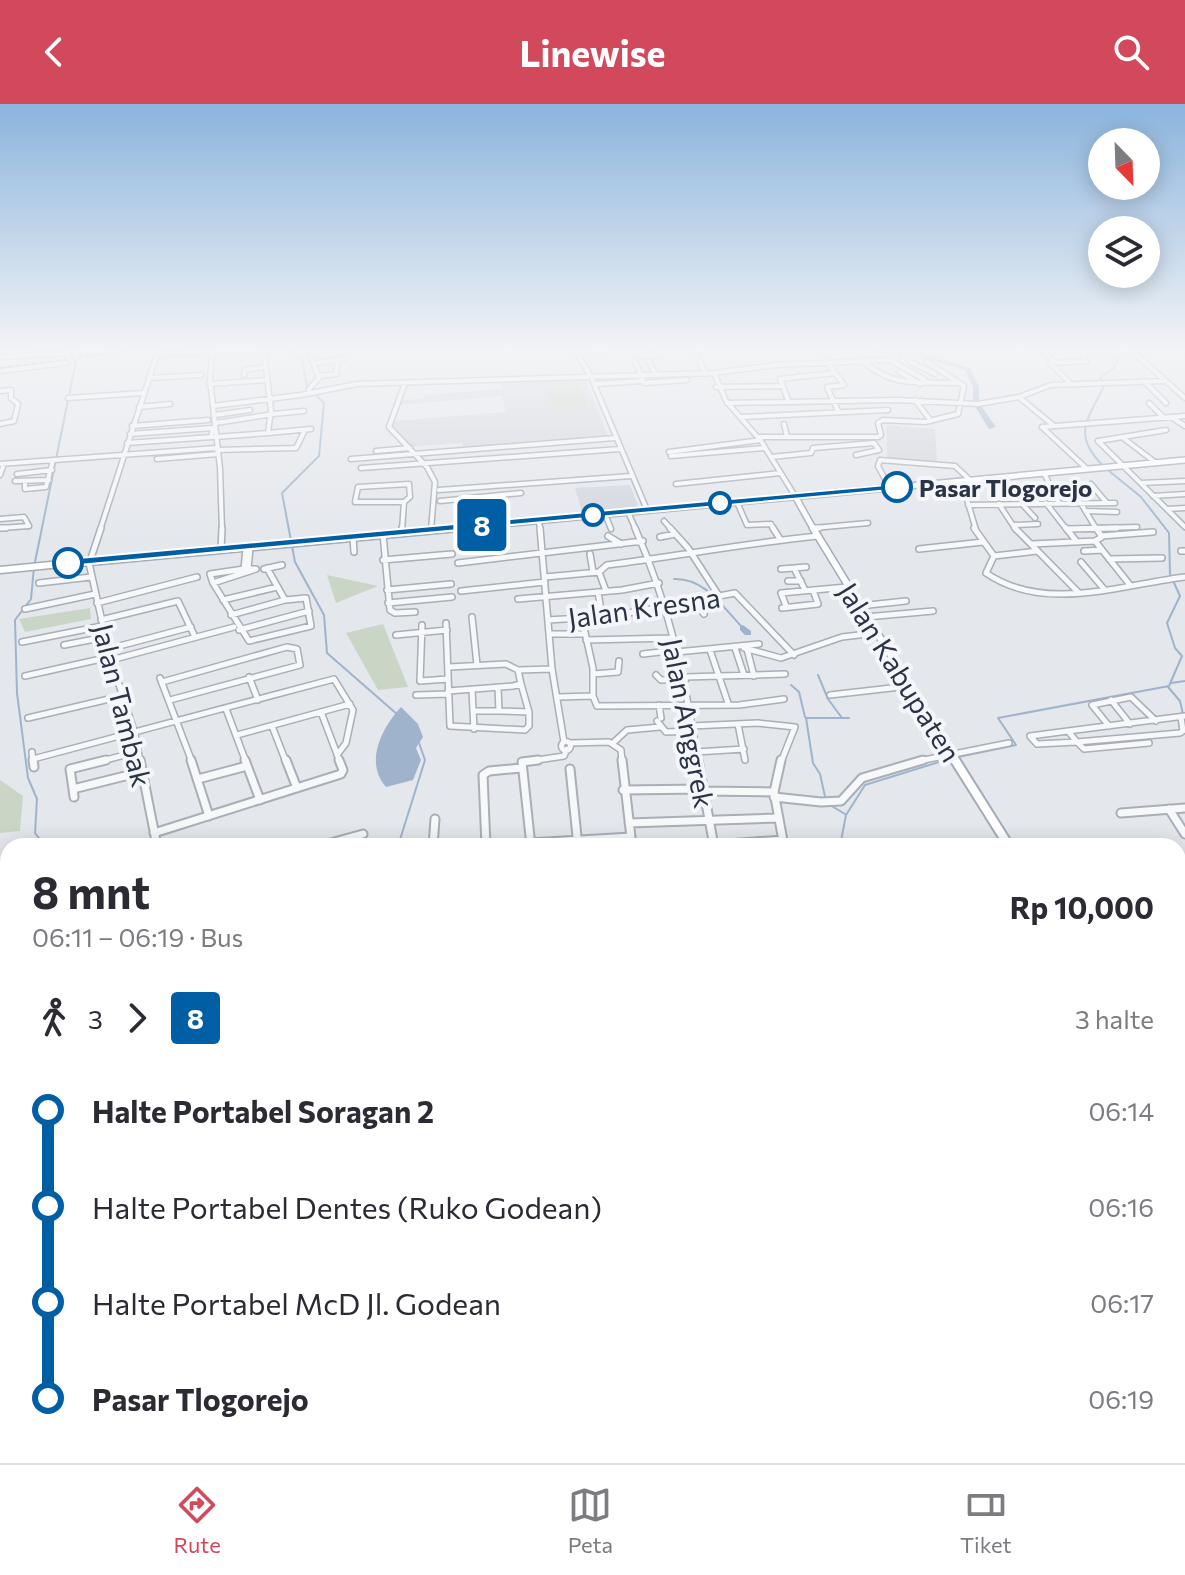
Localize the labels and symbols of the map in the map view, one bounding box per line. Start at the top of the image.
north arrow [1088,128,1160,200]
marker: Pasar Tlogorejo [882,472,912,502]
place label: Pasar Tlogorejo [919,473,1092,502]
unlabelled marker [709,492,731,514]
line badge: 8 [456,499,508,551]
unlabelled marker [582,504,604,526]
unlabelled marker [53,548,83,578]
street label: Jalan Kabupaten [831,576,969,768]
street label: Jalan Kresna [566,579,722,635]
street label: Jalan Tambak [86,620,160,790]
street label: Jalan Anggrek [656,635,722,811]

